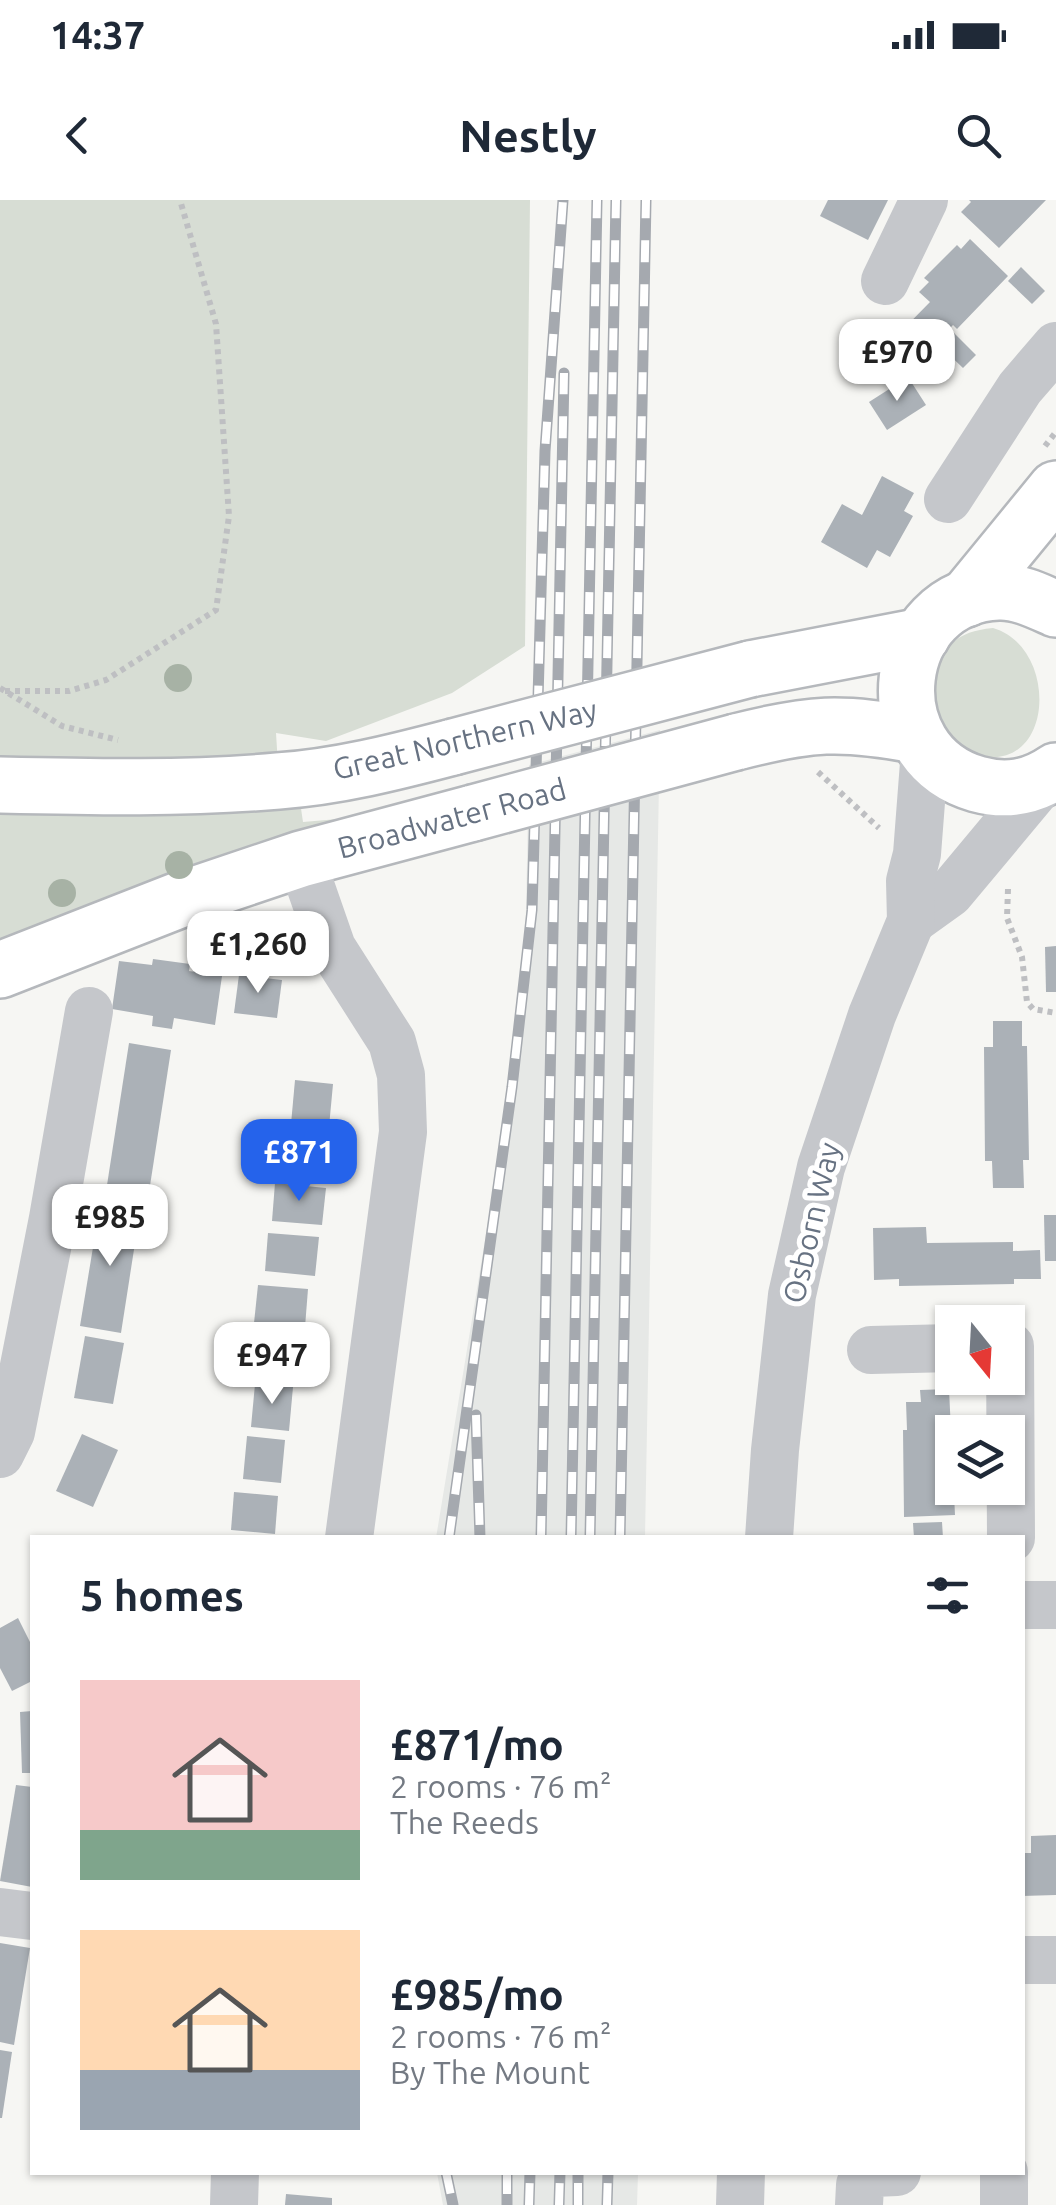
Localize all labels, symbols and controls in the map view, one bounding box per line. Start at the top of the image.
text: 14:37 [50,14,145,56]
icon: back [50,108,105,163]
icon: search [951,108,1006,163]
text: Nestly [459,110,597,161]
pin: £970 [838,319,956,404]
text: £970 [861,333,933,369]
street label: Great Northern Way [329,692,600,786]
street label: Broadwater Road [334,771,570,865]
pin: £1,260 [177,911,339,996]
text: £1,260 [209,925,307,961]
pin: £871 [240,1119,358,1204]
text: £871 [263,1133,335,1169]
street label: Osborn Way [776,1139,846,1306]
pin: £985 [51,1184,169,1269]
text: £985 [74,1198,146,1234]
north arrow [935,1305,1025,1395]
map controls [935,1305,1025,1505]
pin: £947 [213,1322,331,1407]
text: £947 [236,1336,308,1372]
button: layers [935,1415,1025,1505]
icon: filters [920,1568,975,1623]
text: 5 homes [80,1572,244,1619]
icon: home [160,1720,280,1840]
text: £871/mo [390,1721,564,1768]
text: 2 rooms · 76 m² [390,1768,611,1804]
text: The Reeds [390,1804,539,1840]
icon: home [160,1970,280,2090]
text: £985/mo [390,1971,564,2018]
text: 2 rooms · 76 m² [390,2018,611,2054]
text: By The Mount [390,2054,590,2090]

